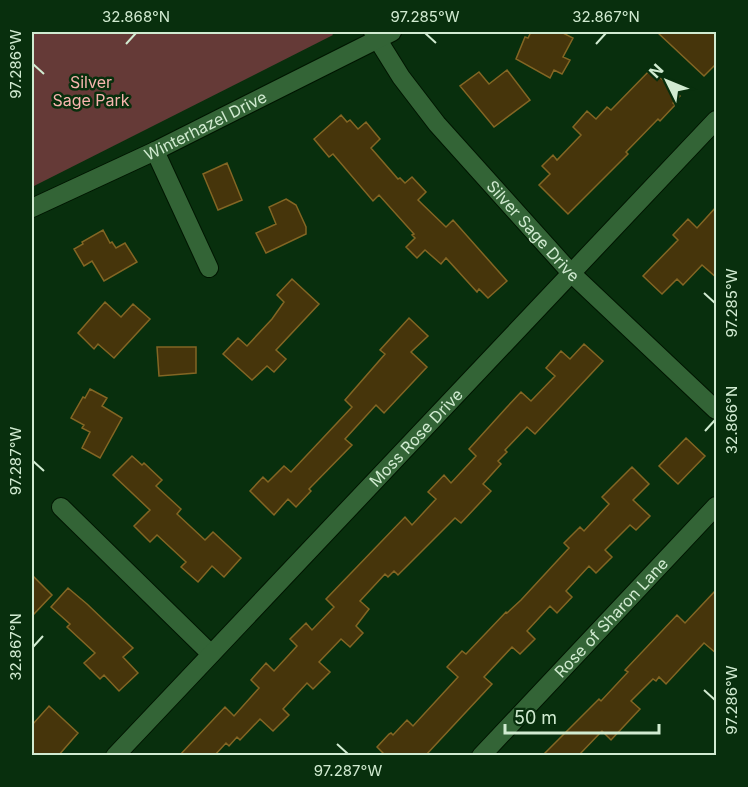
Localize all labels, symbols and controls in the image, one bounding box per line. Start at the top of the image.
text: 32.868°N [102,7,170,26]
text: 97.285°W [390,7,460,26]
text: 32.867°N [572,7,640,26]
text: 97.286°W [6,29,25,99]
north arrow [637,51,697,111]
text: N [645,59,668,82]
park label: Silver Sage Park [52,72,130,110]
street label: Winterhazel Drive [141,87,270,165]
street label: Silver Sage Drive [483,176,584,286]
text: 97.285°W [722,268,741,338]
street label: Moss Rose Drive [365,385,467,491]
text: 32.866°N [722,386,741,454]
text: 97.287°W [6,427,25,495]
street label: Rose of Sharon Lane [550,554,672,682]
text: 32.867°N [6,613,25,681]
text: 97.286°W [722,665,741,735]
scale bar [505,697,660,735]
text: 50 m [514,707,557,728]
text: 97.287°W [314,761,382,780]

